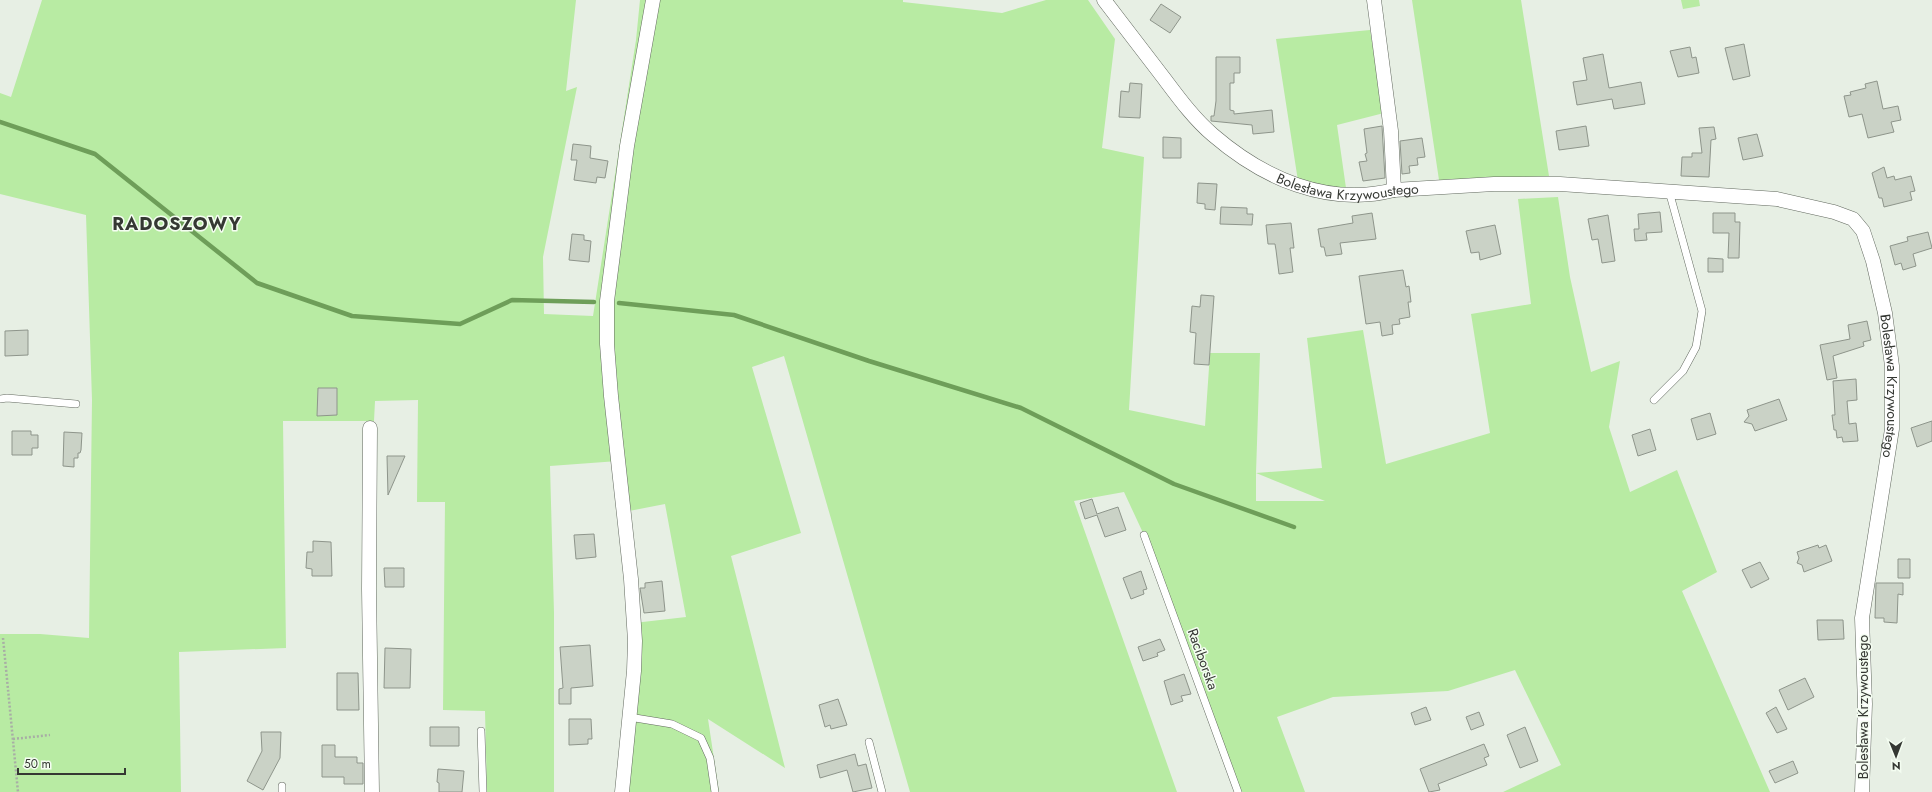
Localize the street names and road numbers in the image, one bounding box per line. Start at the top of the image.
street label: Bolesława Krzywoustego [1273,168,1420,205]
street label: Bolesława Krzywoustego [1875,313,1902,460]
street label: Raciborska [1183,626,1223,692]
street label: Bolesława Krzywoustego [1853,634,1873,779]

